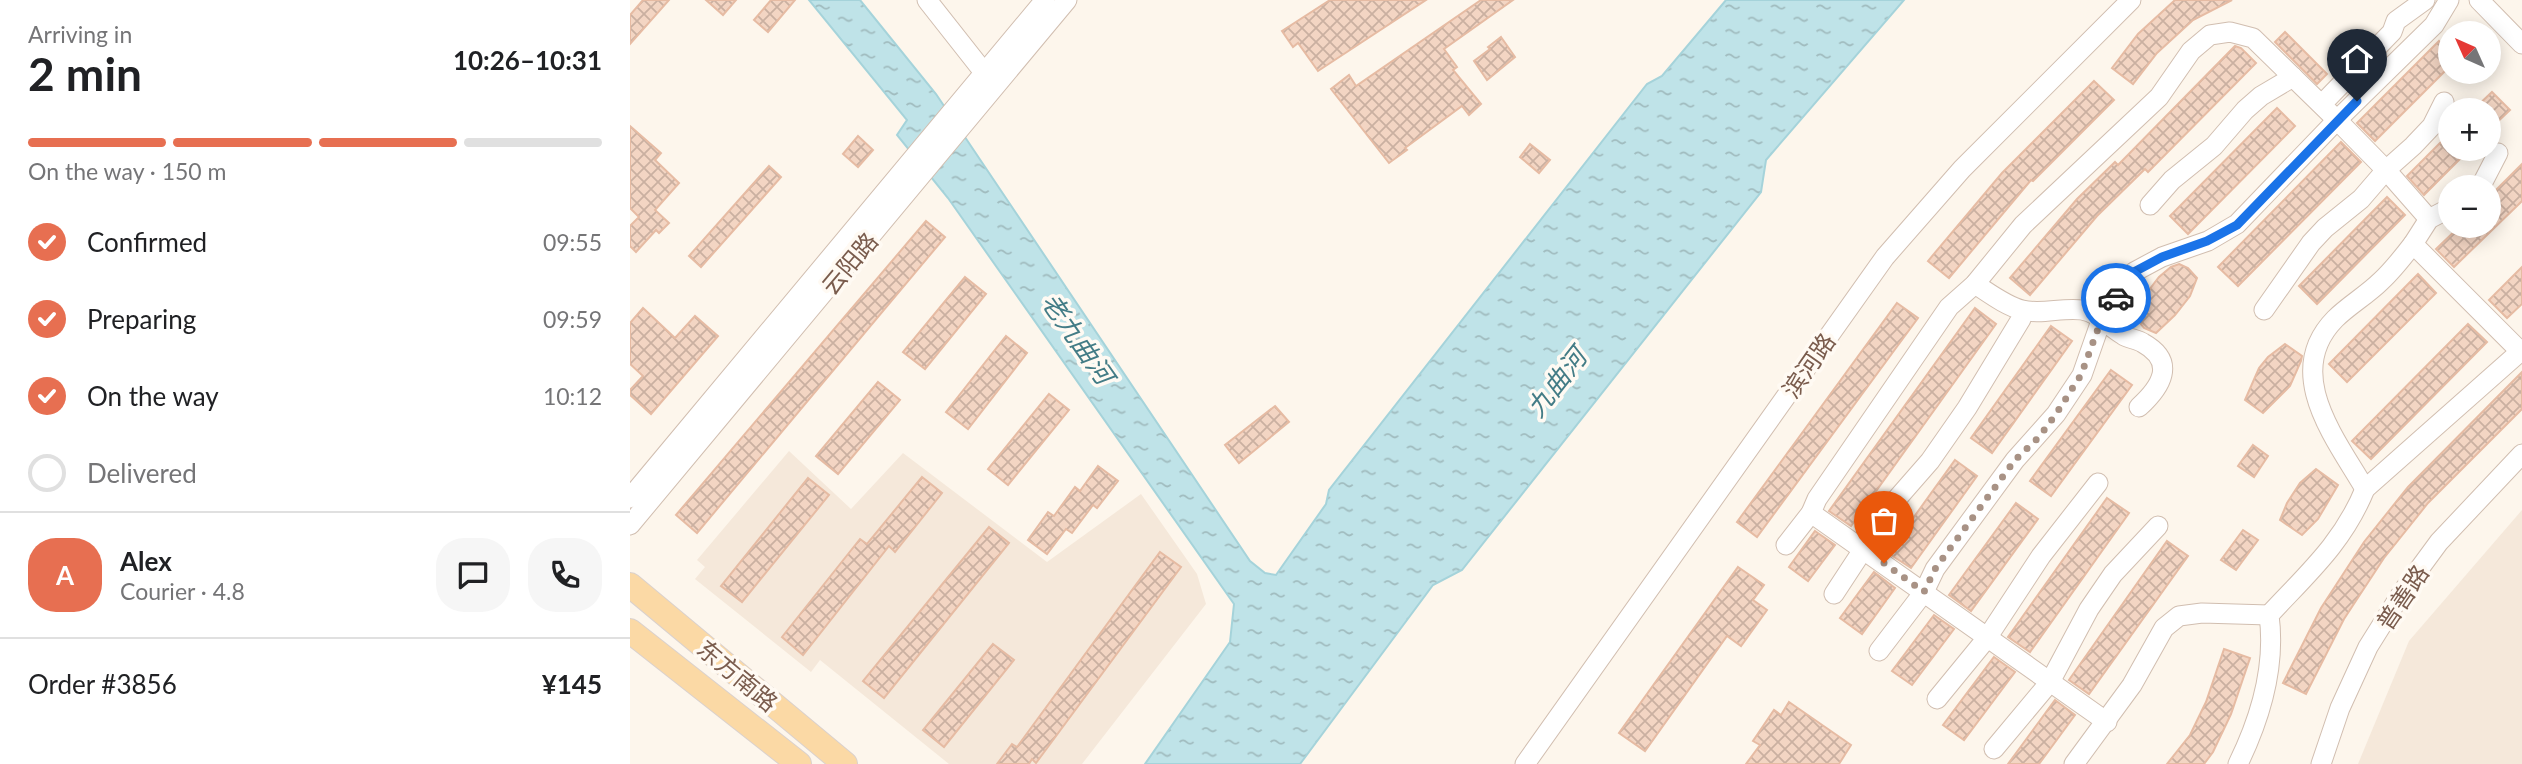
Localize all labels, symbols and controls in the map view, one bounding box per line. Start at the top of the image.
text: Arriving in [28,20,132,48]
north arrow [2438,21,2501,84]
map controls [2438,21,2501,238]
pin [2327,29,2387,101]
icon: home [2338,40,2376,78]
text: 10:26–10:31 [453,44,602,76]
text: 2 min [28,46,142,101]
button: + [2438,98,2501,161]
text: On the way · 150 m [28,157,227,185]
button: − [2438,175,2501,238]
icon: check [28,223,66,261]
text: Confirmed [87,226,207,258]
street label: 云阳路 [815,226,883,300]
text: 09:55 [543,228,602,256]
courier [2081,263,2151,333]
icon: car [2097,279,2135,317]
water label: 老九曲河 [1035,286,1124,394]
icon: check [28,300,66,338]
text: Preparing [87,303,196,335]
text: 09:59 [543,305,602,333]
street label: 滨河路 [1775,327,1841,403]
water label: 九曲河 [1519,337,1596,423]
icon: check [28,377,66,415]
text: On the way [87,380,219,412]
text: 10:12 [543,382,602,410]
text: Delivered [87,457,197,489]
pin [1854,491,1914,563]
icon: bag [1865,502,1903,540]
button: chat [436,538,510,612]
button: phone [528,538,602,612]
text: Alex [120,545,172,577]
text: A [56,559,74,591]
street label: 普善路 [2370,559,2434,635]
text: Courier · 4.8 [120,577,245,605]
street label: 东方南路 [692,633,784,717]
text: Order #3856 [28,668,177,700]
text: ¥145 [542,668,602,700]

